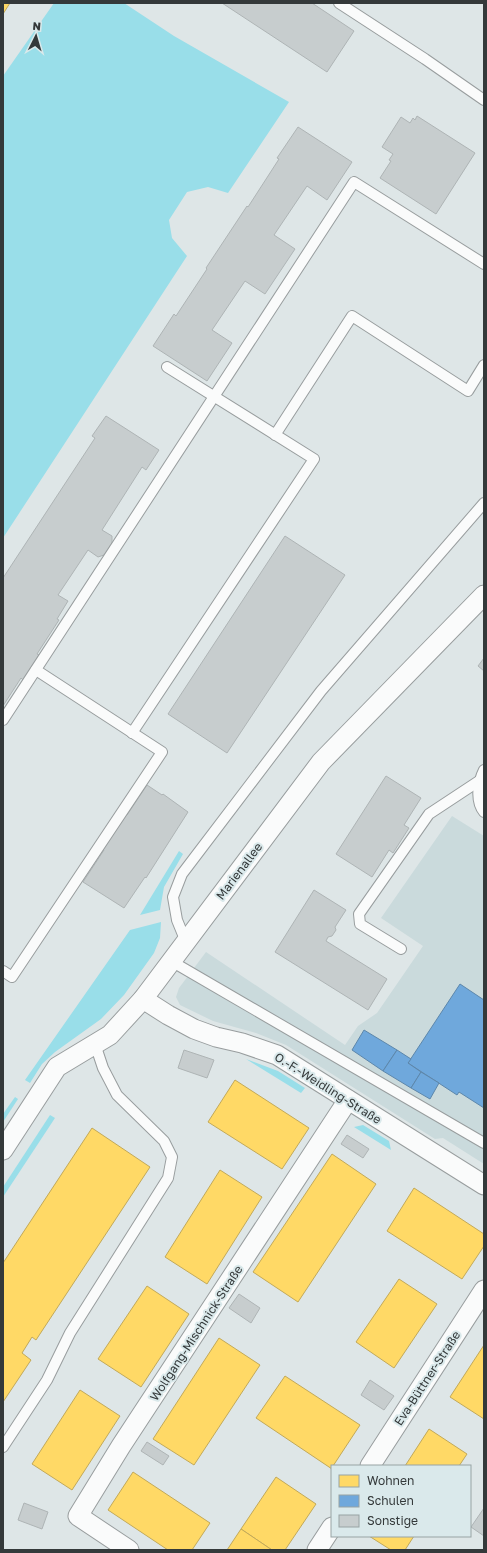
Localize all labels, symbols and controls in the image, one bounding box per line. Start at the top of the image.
north arrow [16,16,56,56]
text: N [32,19,42,32]
street label: Marienallee [213,839,265,903]
street label: O.-F.-Weidling-Straße [272,1049,384,1127]
street label: Wolfgang-Mischnick-Straße [146,1262,246,1404]
street label: Eva-Büttner-Straße [391,1328,463,1428]
legend [331,1465,471,1537]
text: Wohnen [367,1473,414,1488]
text: Schulen [367,1493,414,1508]
text: Sonstige [367,1513,418,1528]

